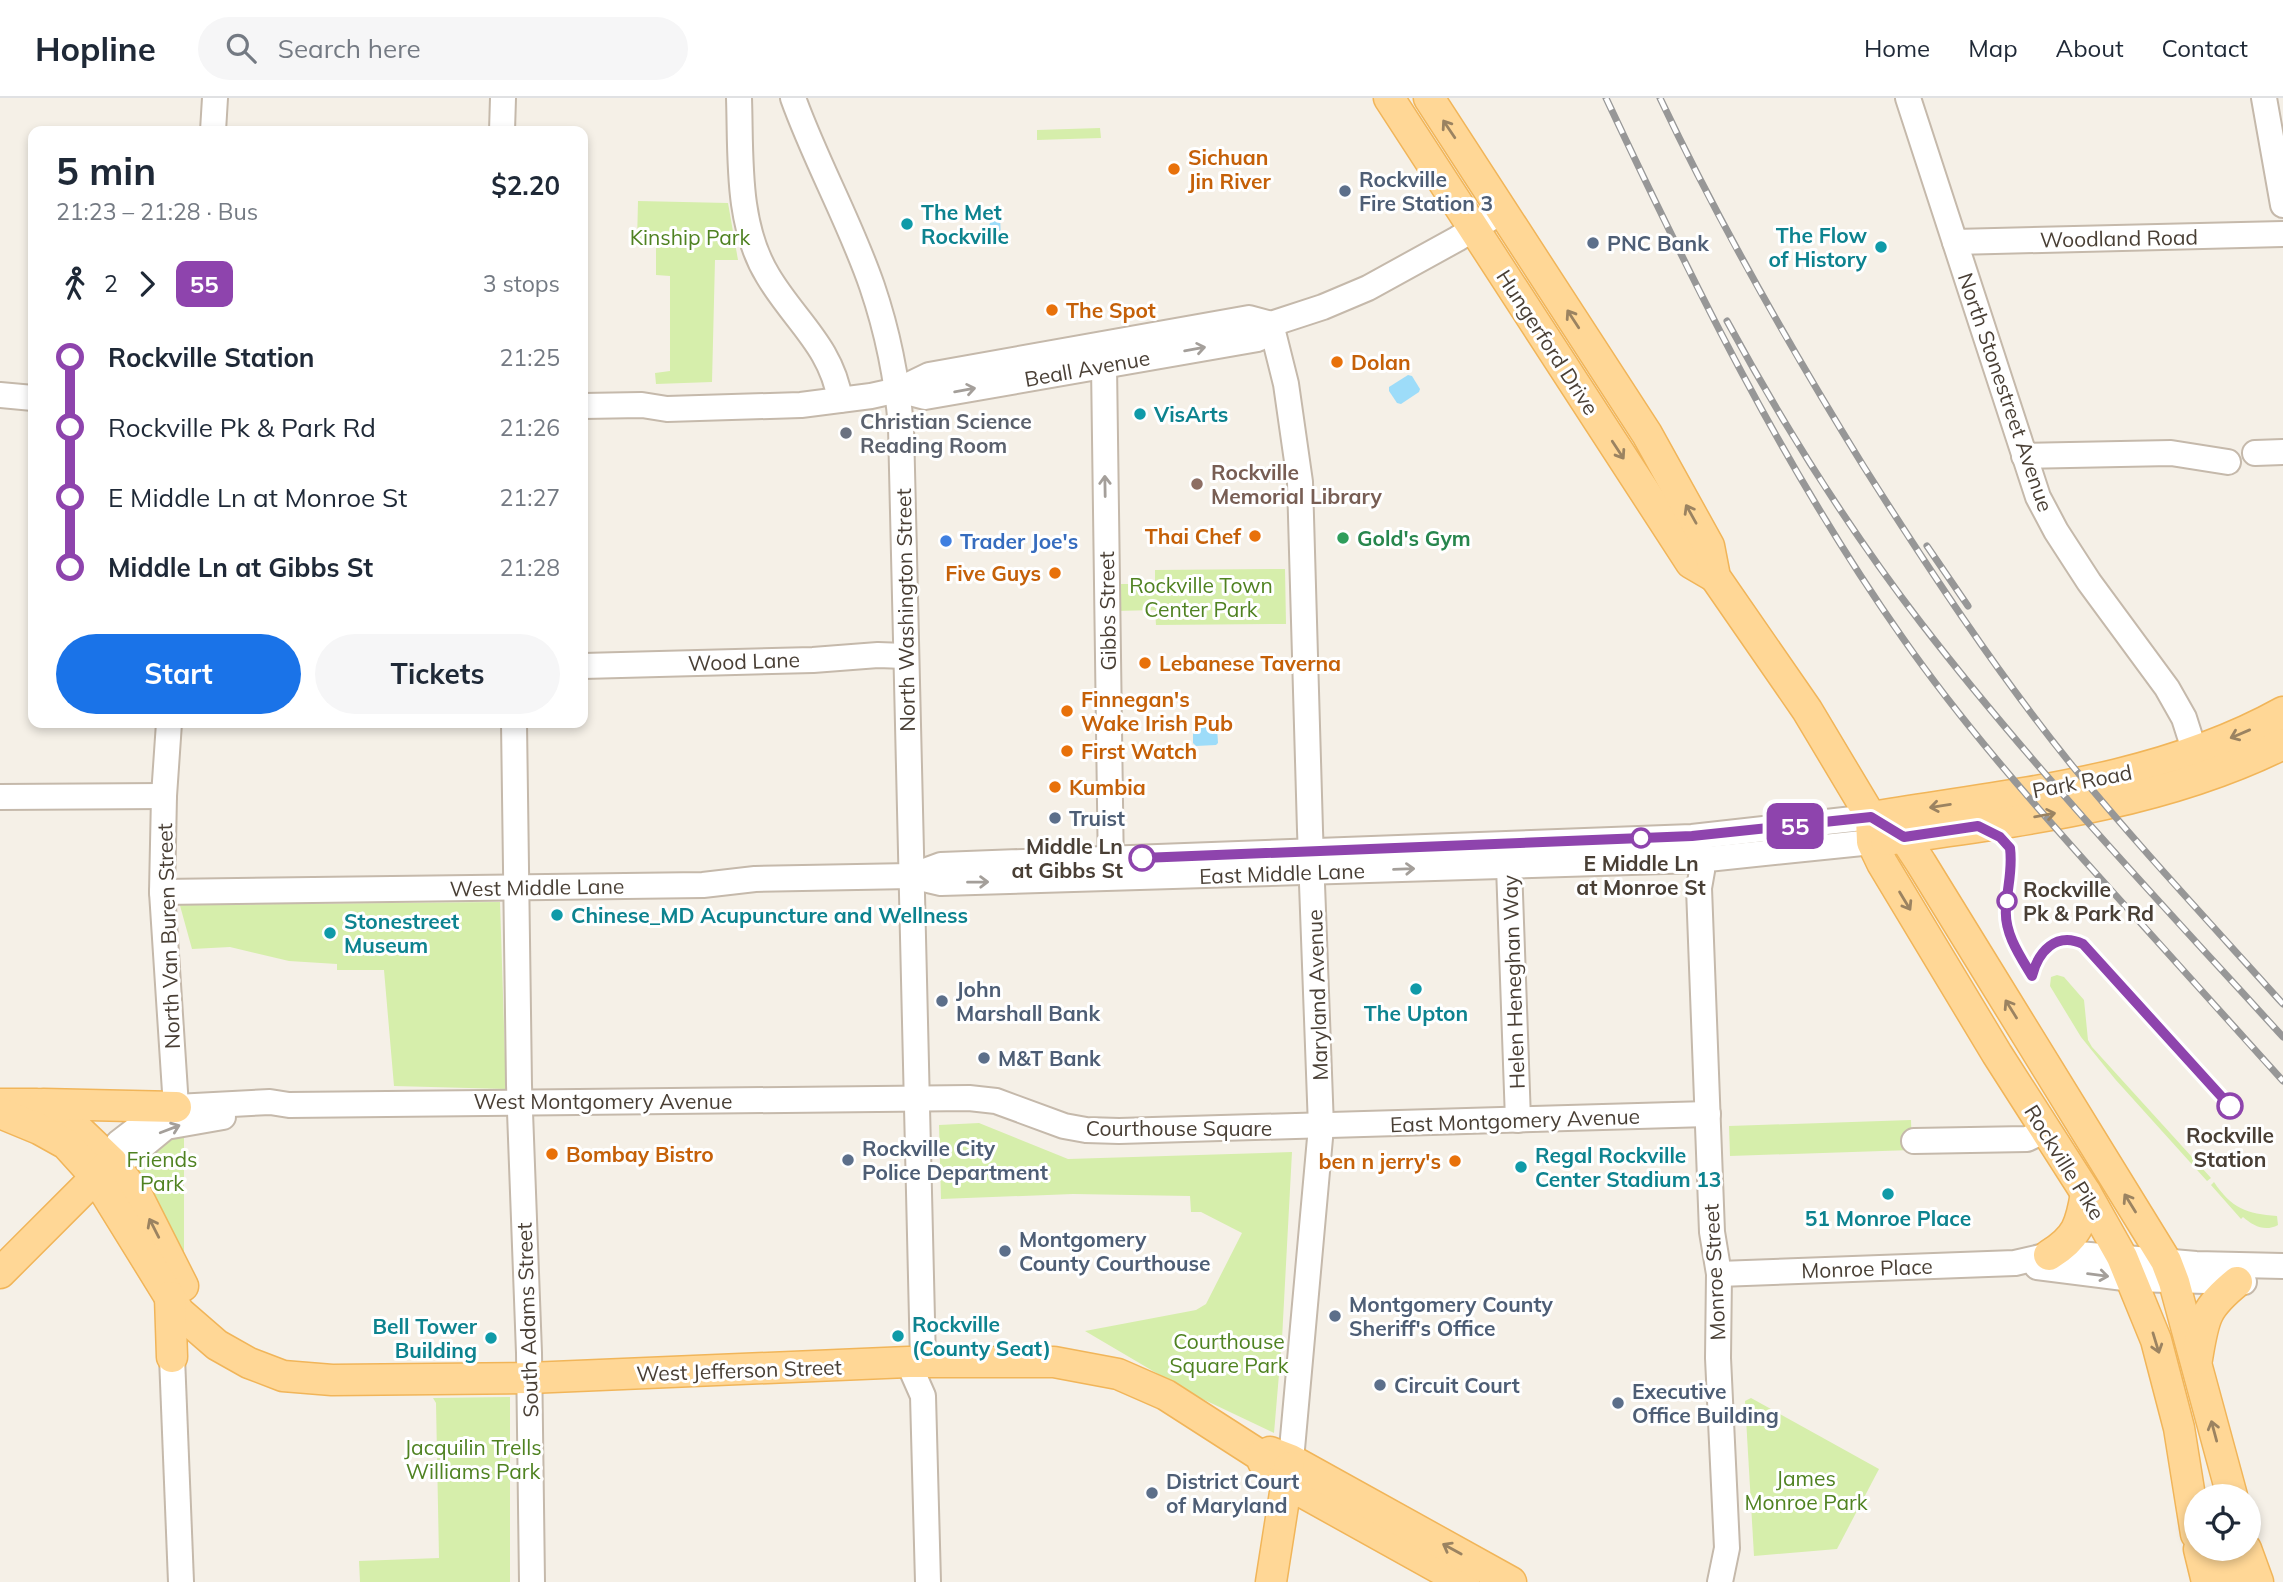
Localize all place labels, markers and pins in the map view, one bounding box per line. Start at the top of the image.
place label: Sichuan Jin River [1188,144,1271,194]
marker: Sichuan Jin River [1166,161,1182,177]
place label: Rockville Fire Station 3 [1359,166,1493,216]
marker: Rockville Fire Station 3 [1337,183,1353,199]
place label: The Met Rockville [921,199,1009,249]
marker: The Met Rockville [899,216,915,232]
place label: The Flow of History [1768,222,1868,272]
place label: PNC Bank [1607,230,1709,256]
marker: PNC Bank [1585,235,1601,251]
marker: The Flow of History [1873,239,1889,255]
place label: The Spot [1066,297,1156,323]
marker: The Spot [1044,302,1060,318]
place label: Dolan [1351,349,1411,375]
marker: Dolan [1329,354,1345,370]
place label: VisArts [1153,401,1228,427]
marker: VisArts [1132,406,1148,422]
place label: Christian Science Reading Room [860,408,1032,458]
marker: Christian Science Reading Room [838,425,854,441]
place label: Rockville Memorial Library [1211,459,1382,509]
marker: Rockville Memorial Library [1189,476,1205,492]
place label: Thai Chef [1145,523,1242,549]
place label: Gold's Gym [1357,525,1471,551]
place label: Trader Joe's [960,528,1078,554]
marker: Thai Chef [1247,528,1263,544]
marker: Gold's Gym [1335,530,1351,546]
marker: Trader Joe's [938,533,954,549]
place label: Five Guys [945,560,1041,586]
marker: Five Guys [1047,565,1063,581]
place label: Lebanese Taverna [1159,650,1341,676]
marker: Lebanese Taverna [1137,655,1153,671]
place label: Finnegan's Wake Irish Pub [1081,686,1233,736]
marker: Finnegan's Wake Irish Pub [1059,703,1075,719]
place label: First Watch [1081,738,1197,764]
marker: First Watch [1059,743,1075,759]
place label: Kumbia [1069,774,1146,800]
marker: Kumbia [1047,779,1063,795]
place label: Truist [1069,805,1125,831]
marker: Truist [1047,810,1063,826]
marker: E Middle Ln at Monroe St [1631,828,1651,848]
place label: Middle Ln at Gibbs St [1012,833,1123,883]
marker: Middle Ln at Gibbs St [1129,845,1155,871]
place label: E Middle Ln at Monroe St [1576,850,1706,900]
place label: Rockville Pk & Park Rd [2023,876,2154,926]
marker: Rockville Pk & Park Rd [1997,891,2017,911]
place label: Chinese_MD Acupuncture and Wellness [571,902,968,928]
marker: Chinese_MD Acupuncture and Wellness [549,907,565,923]
place label: Stonestreet Museum [344,908,459,958]
marker: Stonestreet Museum [322,925,338,941]
place label: John Marshall Bank [956,976,1101,1026]
marker: The Upton [1408,981,1424,997]
marker: John Marshall Bank [934,993,950,1009]
place label: The Upton [1364,1000,1468,1026]
place label: M&T Bank [998,1045,1101,1071]
marker: M&T Bank [976,1050,992,1066]
marker: Rockville Station [2217,1093,2243,1119]
place label: Rockville Station [2186,1122,2274,1172]
place label: Rockville City Police Department [862,1135,1048,1185]
place label: Bombay Bistro [566,1141,714,1167]
place label: Regal Rockville Center Stadium 13 [1535,1142,1721,1192]
marker: Bombay Bistro [544,1146,560,1162]
place label: ben n jerry's [1318,1148,1441,1174]
marker: Rockville City Police Department [840,1152,856,1168]
marker: ben n jerry's [1447,1153,1463,1169]
marker: Regal Rockville Center Stadium 13 [1513,1159,1529,1175]
marker: 51 Monroe Place [1880,1186,1896,1202]
place label: 51 Monroe Place [1805,1205,1971,1231]
place label: Montgomery County Courthouse [1019,1226,1211,1276]
marker: Montgomery County Courthouse [997,1243,1013,1259]
place label: Montgomery County Sheriff's Office [1349,1291,1554,1341]
marker: Montgomery County Sheriff's Office [1327,1308,1343,1324]
place label: Rockville (County Seat) [912,1311,1051,1361]
place label: Bell Tower Building [373,1313,478,1363]
marker: Rockville (County Seat) [890,1328,906,1344]
marker: Bell Tower Building [483,1330,499,1346]
place label: Circuit Court [1394,1372,1520,1398]
marker: Circuit Court [1372,1377,1388,1393]
place label: Executive Office Building [1632,1378,1779,1428]
marker: Executive Office Building [1610,1395,1626,1411]
place label: District Court of Maryland [1166,1468,1299,1518]
marker: District Court of Maryland [1144,1485,1160,1501]

